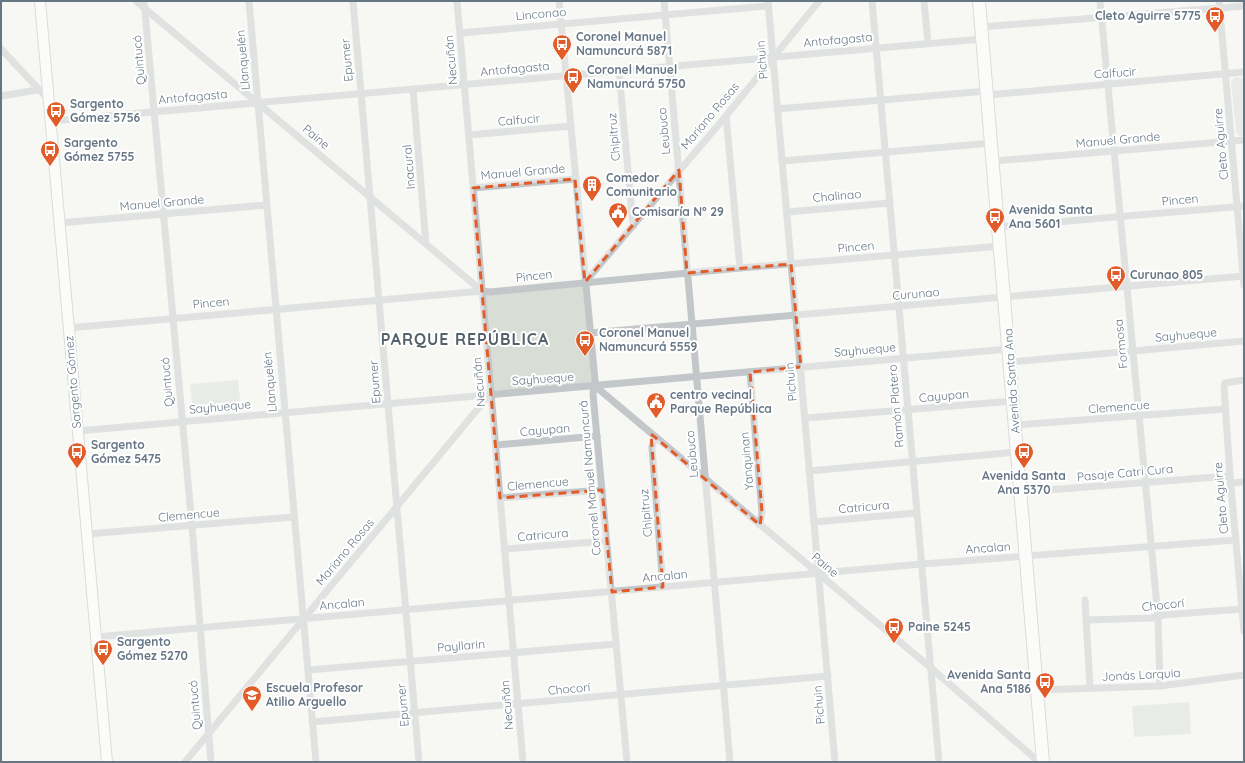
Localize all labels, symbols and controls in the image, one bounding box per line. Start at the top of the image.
street label: Linconao [515,4,567,23]
bus stop icon: Cleto Aguirre 5775 [1204,5,1226,33]
place label: Cleto Aguirre 5775 [1095,8,1201,23]
street label: Llanquelén [232,29,253,91]
place label: Coronel Manuel Namuncurá 5871 [576,29,672,58]
street label: Antofagasta [803,29,873,50]
bus stop icon: Coronel Manuel Namuncurá 5871 [551,33,573,61]
street label: Quintucó [129,34,148,86]
street label: Necuñán [441,35,460,85]
street label: Epumer [337,37,356,82]
street label: Pichuin [752,40,771,80]
street label: Antofagasta [480,58,550,79]
place label: Coronel Manuel Namuncurá 5750 [587,62,686,91]
street label: Calfucir [1093,64,1137,81]
bus stop icon: Coronel Manuel Namuncurá 5750 [562,66,584,94]
street label: Mariano Rosas [677,79,742,152]
street label: Antofagasta [158,86,228,107]
place label: Sargento Gómez 5756 [70,96,141,125]
bus stop icon: Sargento Gómez 5756 [45,100,67,128]
street label: Leubuco [654,107,673,155]
street label: Cleto Aguirre [1210,107,1231,181]
street label: Calfucir [497,110,541,129]
street label: Chipitruz [604,112,623,162]
street label: Paine [300,121,333,152]
street label: Manuel Grande [1075,128,1161,151]
place label: Sargento Gómez 5755 [64,135,135,164]
bus stop icon: Sargento Gómez 5755 [39,139,61,167]
street label: Inacural [399,144,418,190]
street label: Manuel Grande [480,160,566,183]
place label: Comedor Comunitario [606,170,678,199]
building icon: Comedor Comunitario [581,174,603,202]
street label: Chalinao [812,186,862,205]
street label: Pincen [1161,190,1199,209]
street label: Manuel Grande [119,191,205,214]
public building icon: Comisaría N° 29 [607,201,629,229]
place label: Avenida Santa Ana 5601 [1009,202,1093,231]
place label: Comisaría N° 29 [632,204,724,219]
bus stop icon: Avenida Santa Ana 5601 [984,206,1006,234]
street label: Pincen [837,237,875,256]
bus stop icon: Curunao 805 [1105,264,1127,292]
street label: Pincen [515,266,553,285]
place label: Curunao 805 [1130,267,1203,282]
street label: Curunao [892,284,940,303]
street label: Pincen [192,293,230,312]
street label: Formosa [1110,319,1131,370]
street label: Sayhueque [1154,324,1218,345]
place label: Coronel Manuel Namuncurá 5559 [599,325,698,354]
street label: Avenida Santa Ana [1000,328,1023,434]
district label: PARQUE REPÚBLICA [381,329,549,349]
bus stop icon: Coronel Manuel Namuncurá 5559 [574,329,596,357]
street label: Sargento Gómez [61,335,84,429]
street label: Sayhueque [833,339,897,360]
street label: Llanquelén [259,351,280,413]
street label: Quintucó [157,356,176,408]
street label: Necuñán [469,357,488,407]
street label: Epumer [365,360,383,404]
street label: Pichuin [781,362,800,402]
street label: Ramón Platero [884,364,907,448]
street label: Sayhueque [511,369,575,388]
street label: Cayupan [918,386,970,405]
place label: centro vecinal Parque República [670,387,772,416]
public building icon: centro vecinal Parque República [645,391,667,419]
street label: Sayhueque [188,396,252,417]
street label: Clemencue [1088,397,1150,416]
street label: Coronel Manuel Namuncurá [575,400,604,556]
street label: Cayupan [519,420,571,439]
street label: Leubuco [682,430,701,478]
street label: Yanquinan [736,431,757,491]
place label: Sargento Gómez 5475 [91,437,161,466]
bus stop icon: Sargento Gómez 5475 [66,441,88,469]
bus stop icon: Avenida Santa Ana 5370 [1013,441,1035,469]
street label: Pasaje Catri Cura [1076,461,1174,484]
street label: Cleto Aguirre [1210,461,1231,535]
place label: Avenida Santa Ana 5370 [982,468,1066,497]
street label: Clemencue [507,473,570,494]
street label: Chipitruz [636,488,655,538]
street label: Catricura [838,497,890,516]
street label: Clemencue [158,504,221,525]
street label: Mariano Rosas [312,515,377,588]
street label: Catricura [517,525,569,544]
street label: Ancalan [965,538,1011,557]
street label: Paine [809,549,842,580]
street label: Ancalan [642,566,688,585]
street label: Ancalan [319,594,365,613]
street label: Chocorí [1141,595,1185,614]
bus stop icon: Paine 5245 [883,616,905,644]
place label: Paine 5245 [908,619,971,634]
place label: Sargento Gómez 5270 [117,634,188,663]
street label: Payllarin [436,636,486,655]
bus stop icon: Sargento Gómez 5270 [92,638,114,666]
street label: Jonás Larquia [1101,665,1181,684]
place label: Avenida Santa Ana 5186 [947,667,1031,696]
bus stop icon: Avenida Santa Ana 5186 [1034,671,1056,699]
street label: Quintucó [185,679,204,731]
street label: Chocorí [547,679,591,698]
place label: Escuela Profesor Atilio Arguello [266,680,363,709]
street label: Necuñán [497,680,516,730]
street label: Epumer [393,682,412,727]
school or university icon: Escuela Profesor Atilio Arguello [241,684,263,712]
street label: Pichuin [809,685,828,725]

